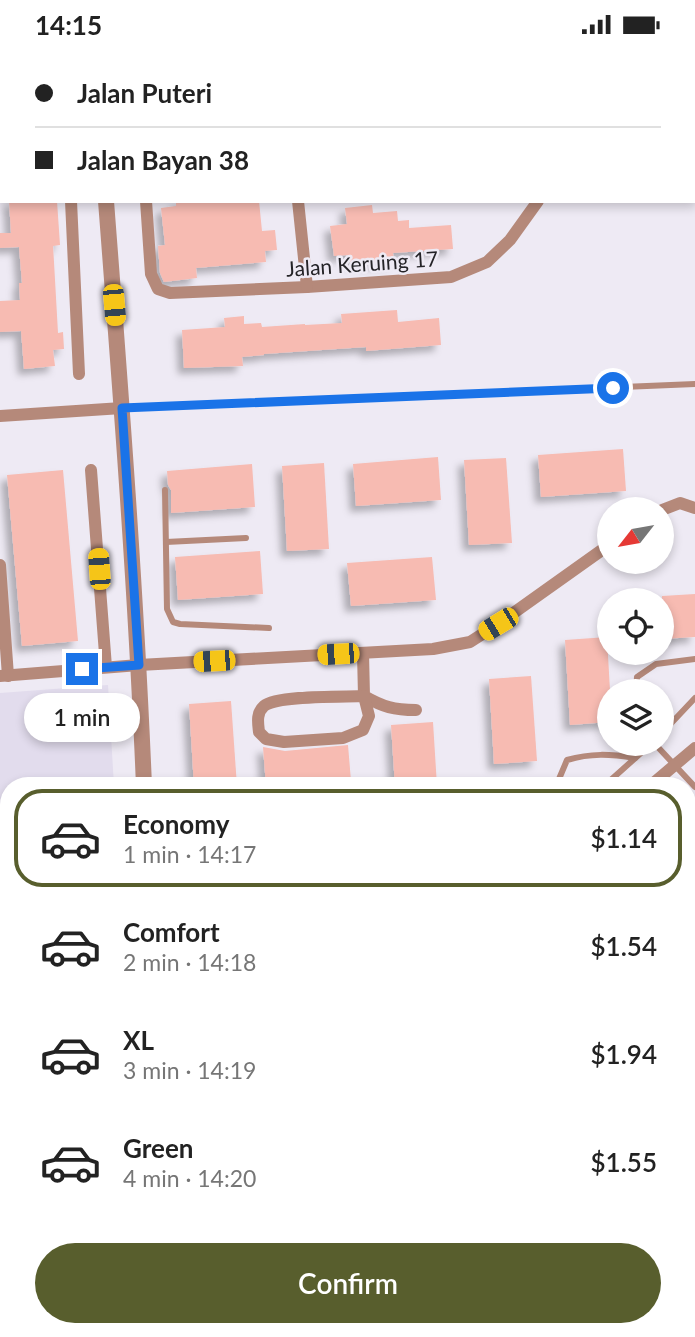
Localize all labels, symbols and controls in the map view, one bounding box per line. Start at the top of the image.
text: 14:15 [35,9,102,41]
text: Jalan Puteri [77,77,212,109]
text: Jalan Bayan 38 [77,144,249,176]
street label: Jalan Keruing 17 [285,245,439,281]
car [102,283,127,327]
route start [597,372,629,404]
north arrow [597,497,674,574]
map controls [597,497,674,756]
car [88,547,111,591]
button: locate [597,588,674,665]
car [475,604,522,644]
car [317,642,360,666]
car [193,649,236,673]
route end [66,653,98,685]
button: layers [597,679,674,756]
callout: 1 min [24,693,140,743]
text: 1 min [54,703,110,731]
icon: car [39,807,102,870]
text: Economy [123,808,229,840]
text: $1.14 [591,822,657,854]
text: 1 min · 14:17 [123,840,256,868]
icon: car [39,915,102,978]
text: Comfort [123,916,220,948]
text: $1.54 [591,930,657,962]
text: 2 min · 14:18 [123,948,256,976]
icon: car [39,1023,102,1086]
text: XL [123,1024,154,1056]
text: $1.94 [591,1038,657,1070]
text: 3 min · 14:19 [123,1056,256,1084]
icon: car [39,1131,102,1194]
text: Green [123,1132,193,1164]
text: $1.55 [591,1146,657,1178]
text: 4 min · 14:20 [123,1164,256,1192]
button: Confirm [35,1243,661,1323]

